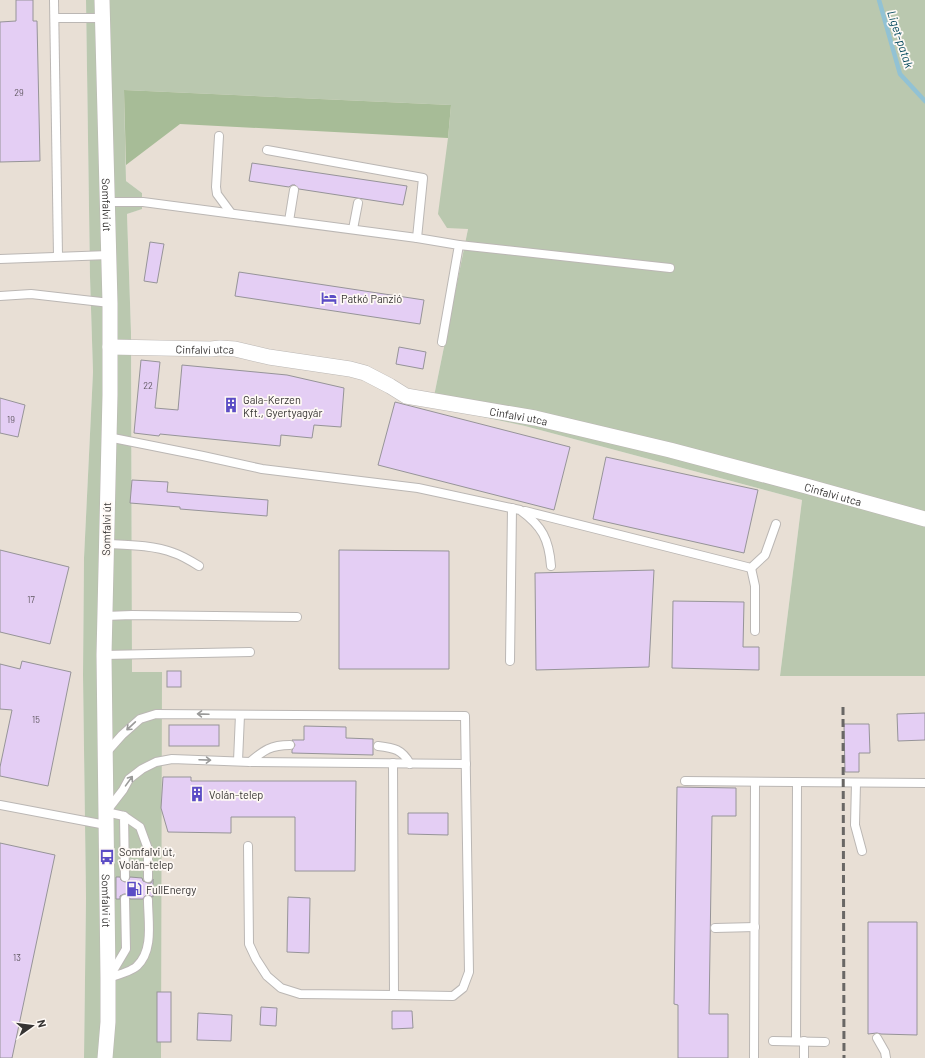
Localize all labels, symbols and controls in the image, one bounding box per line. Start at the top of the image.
water label: Liget-patak [885,8,917,70]
house number: 29 [14,87,24,98]
street label: Somfalvi út [100,178,115,232]
hotel icon: Patkó Panzió [320,289,338,307]
place label: Patkó Panzió [341,292,402,305]
street label: Cinfalvi utca [176,341,235,356]
house number: 22 [143,380,153,391]
place label: Gala-Kerzen Kft., Gyertyagyár [243,393,322,419]
building icon: Gala-Kerzen Kft., Gyertyagyár [222,396,240,414]
street label: Cinfalvi utca [489,404,549,427]
house number: 19 [7,414,15,425]
street label: Cinfalvi utca [803,479,863,508]
street label: Somfalvi út [99,502,113,556]
house number: 17 [27,594,35,605]
one-way arrow [197,710,210,718]
house number: 15 [32,714,40,725]
one-way arrow [126,722,137,731]
one-way arrow [198,757,211,764]
one-way arrow [125,776,133,787]
building icon: Volán-telep [188,785,206,803]
place label: Volán-telep [209,788,263,801]
place label: Somfalvi út, Volán-telep [119,845,175,871]
bus stop icon: Somfalvi út, Volán-telep [98,848,116,866]
street label: Somfalvi út [100,874,114,928]
fuel station icon: FullEnergy [125,880,143,898]
place label: FullEnergy [146,883,196,896]
house number: 13 [13,952,21,963]
north arrow [12,1006,52,1046]
text: N [35,1018,49,1029]

